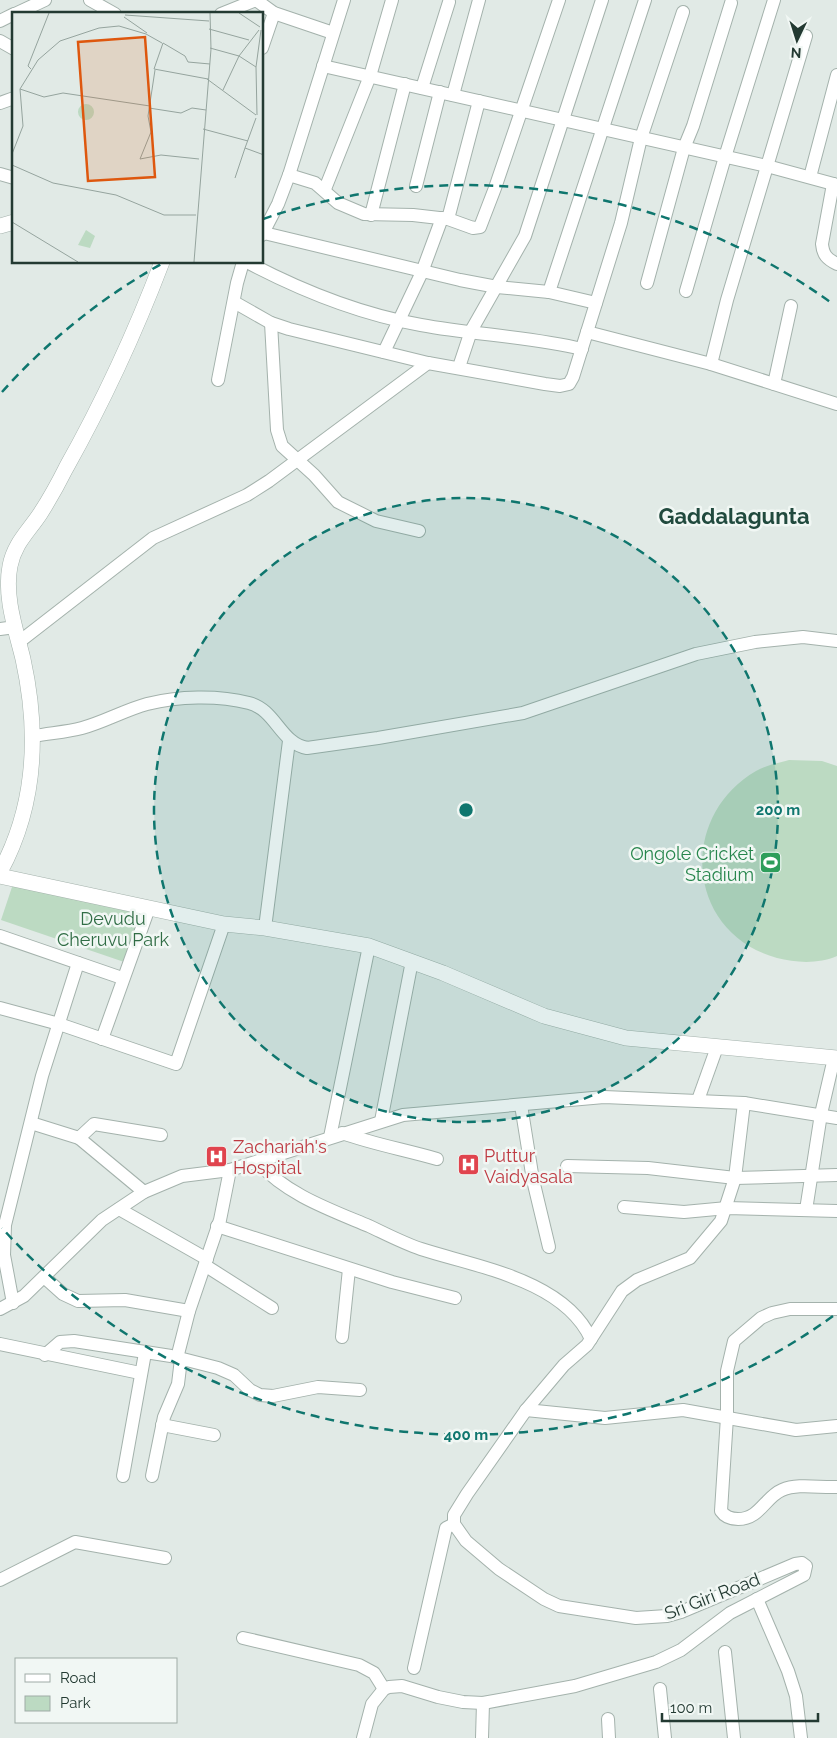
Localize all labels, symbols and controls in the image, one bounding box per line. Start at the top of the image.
inset map [12,12,264,264]
north arrow [772,15,822,65]
text: N [790,45,802,61]
district label: Gaddalagunta [658,503,810,529]
centre of rings [457,801,475,819]
text: 200 m [756,801,800,819]
place label: Ongole Cricket Stadium [630,843,754,885]
sports icon: Ongole Cricket Stadium [758,851,782,875]
park label: Devudu Cheruvu Park [57,908,169,950]
place label: Zachariah's Hospital [233,1136,327,1178]
hospital icon: Zachariah's Hospital [205,1144,229,1168]
place label: Puttur Vaidyasala [484,1145,573,1187]
hospital icon: Puttur Vaidyasala [456,1153,480,1177]
text: 400 m [444,1426,488,1444]
street label: Sri Giri Road [661,1568,763,1624]
legend [15,1658,178,1723]
text: Road [60,1669,96,1687]
scale bar [662,1690,818,1722]
text: Park [60,1694,91,1712]
text: 100 m [670,1699,712,1717]

